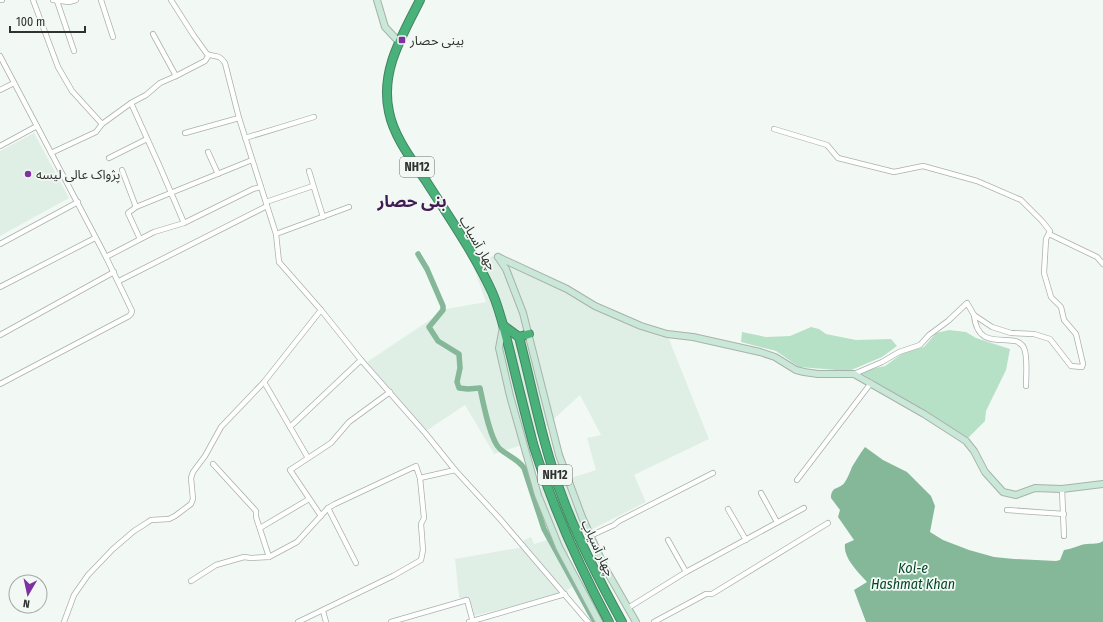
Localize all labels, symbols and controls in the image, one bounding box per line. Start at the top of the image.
scale bar [10,8,85,34]
text: 100 m [16,15,45,29]
place label: بینی حصار [409,33,464,49]
marker: بینی حصار [397,35,407,45]
road number: NH12 [400,157,434,177]
place label: پژواک عالی لیسه [36,167,120,184]
marker: پژواک عالی لیسه [23,169,33,179]
district label: بنی حصار [376,191,447,212]
street label: چهار آسیاب [455,213,500,274]
road number: NH12 [538,465,572,485]
street label: چهار آسیاب [577,517,618,580]
water label: Kol-e Hashmat Khan [871,560,955,593]
north arrow [8,574,48,614]
text: N [22,596,31,610]

